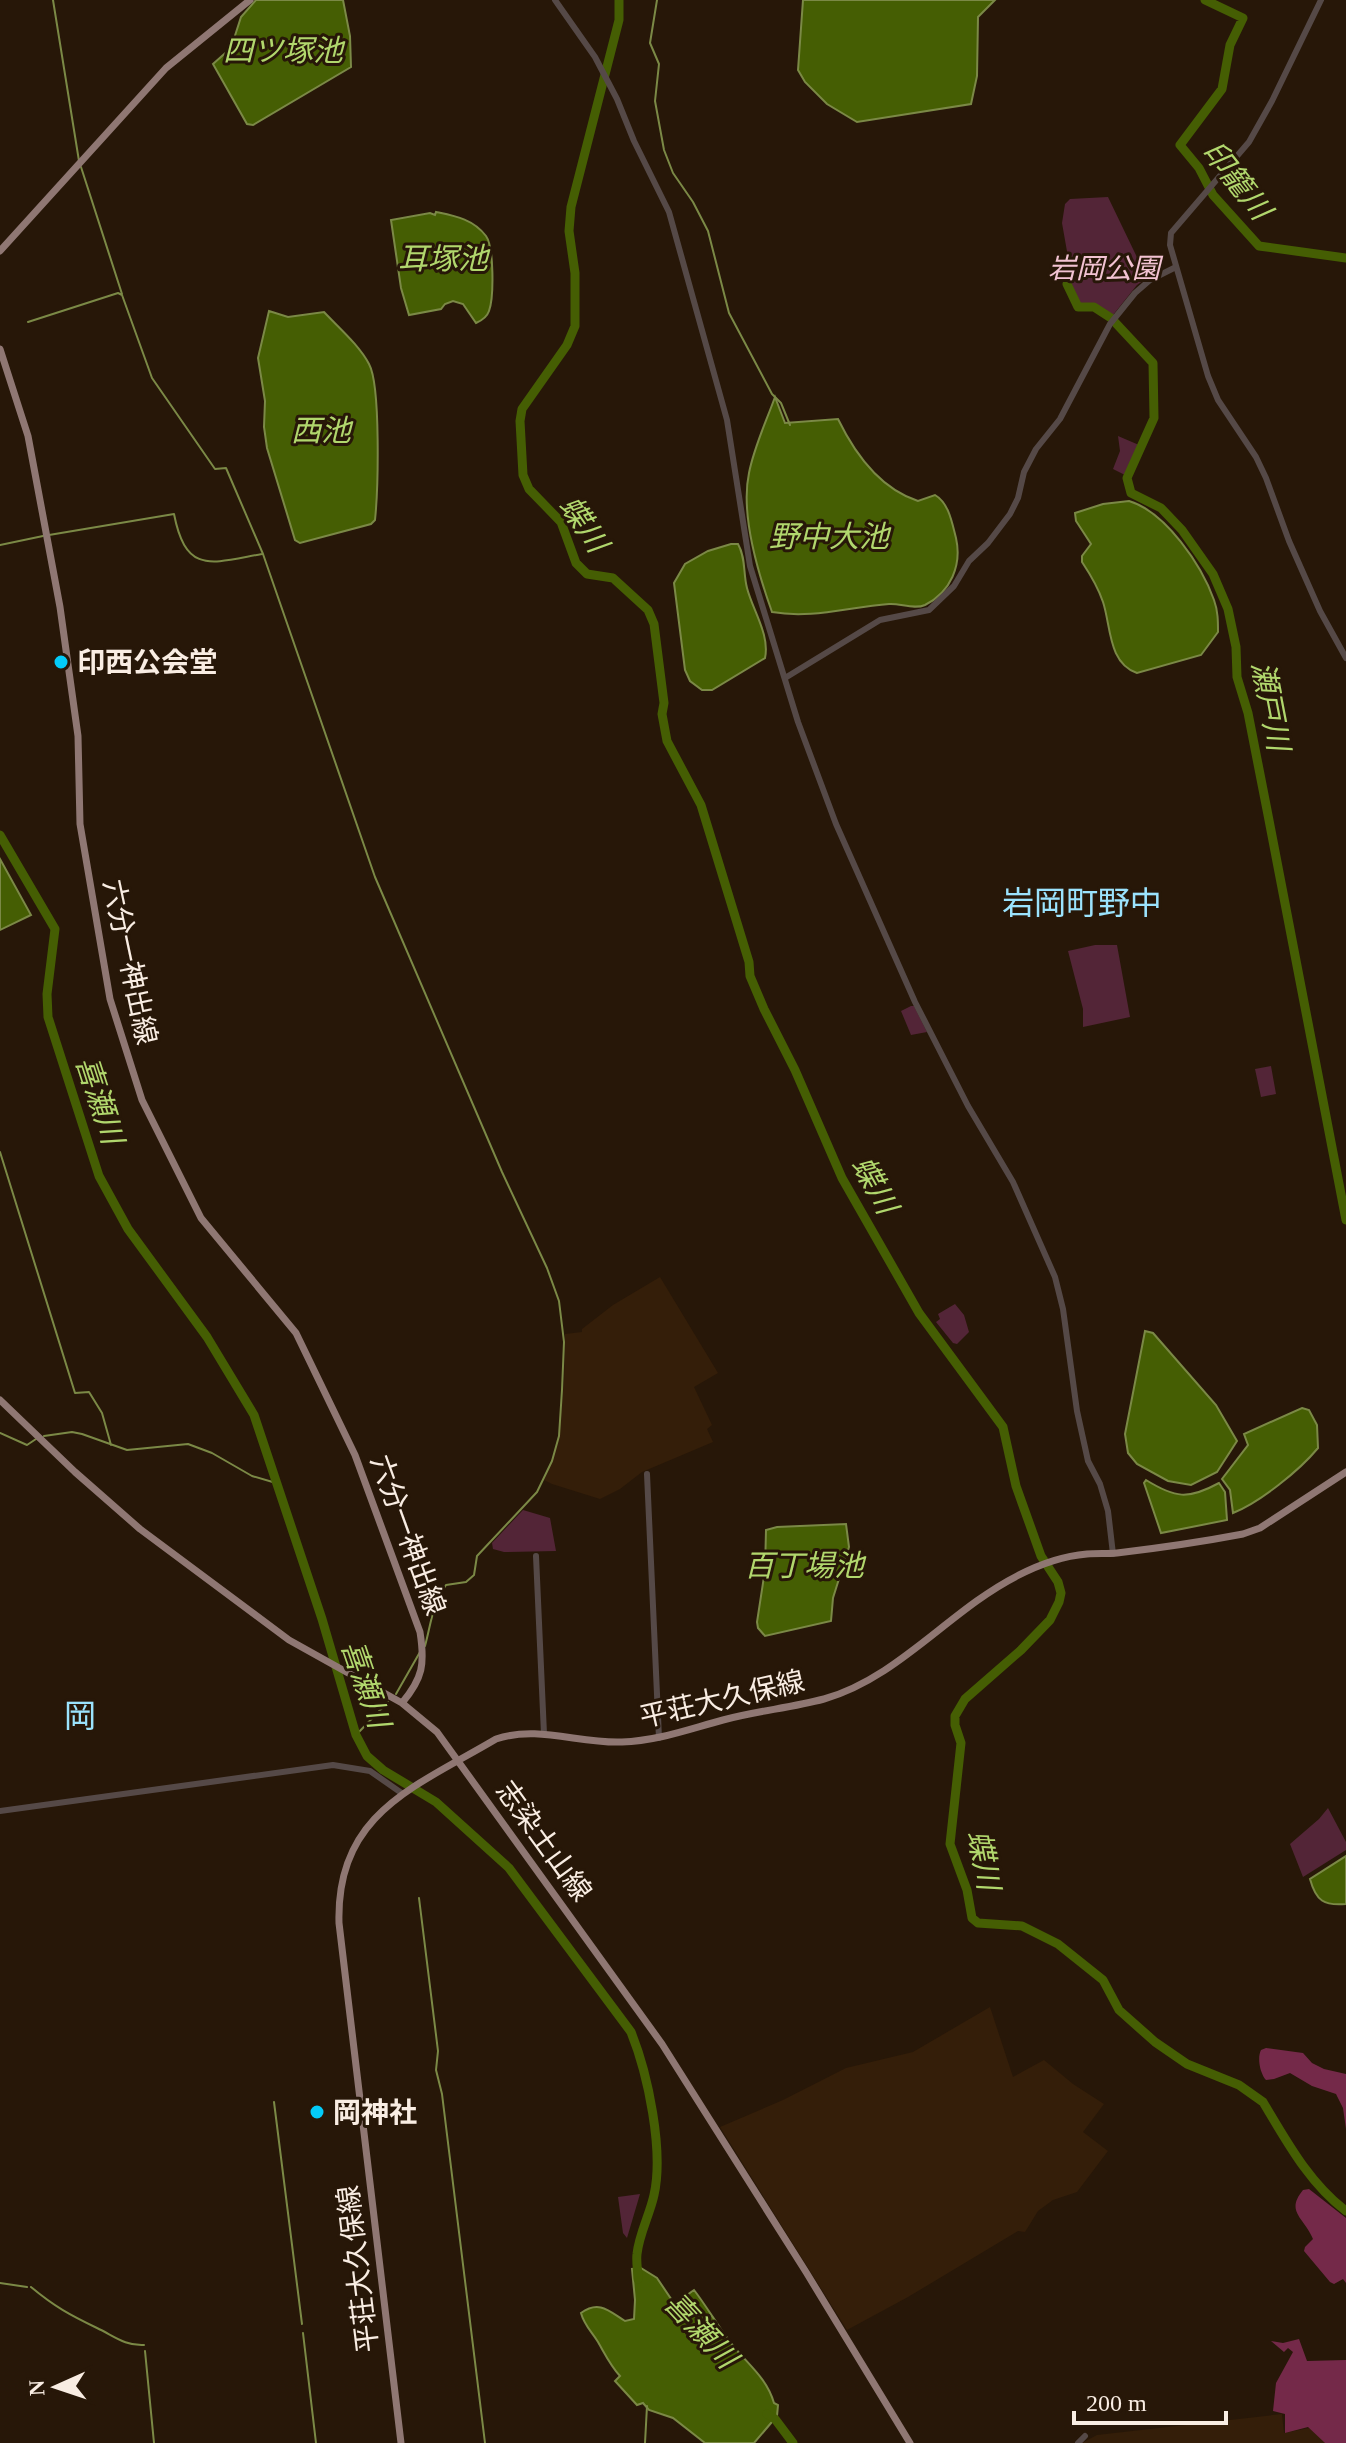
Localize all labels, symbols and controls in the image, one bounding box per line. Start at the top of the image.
water label: 四ツ塚池 [223,34,346,67]
water label: 印籠川 [1196,134,1280,228]
water label: 耳塚池 [398,242,491,275]
park label: 岩岡公園 [1048,253,1164,284]
water label: 西池 [291,414,354,447]
water label: 蝶川 [554,490,616,561]
water label: 野中大池 [769,520,892,553]
place label: 印西公会堂 [77,647,217,678]
marker: 印西公会堂 [52,653,70,671]
water label: 瀬戸川 [1246,659,1296,756]
street label: 六分一神出線 [97,877,163,1047]
district label: 岩岡町野中 [1002,885,1162,921]
water label: 喜瀬川 [70,1052,131,1151]
water label: 蝶川 [846,1151,905,1222]
street label: 六分一神出線 [365,1451,451,1619]
water label: 百丁場池 [744,1549,867,1582]
water label: 喜瀬川 [336,1636,397,1735]
street label: 平荘大久保線 [637,1665,807,1733]
district label: 岡 [64,1698,96,1734]
street label: 志染土山線 [490,1775,598,1907]
water label: 蝶川 [962,1827,1006,1896]
place label: 岡神社 [333,2097,417,2128]
marker: 岡神社 [308,2103,326,2121]
street label: 平荘大久保線 [332,2184,384,2354]
water label: 喜瀬川 [658,2286,746,2376]
north arrow [16,2347,96,2427]
scale bar [1074,2375,1226,2425]
text: N [24,2379,49,2397]
text: 200 m [1086,2390,1147,2416]

